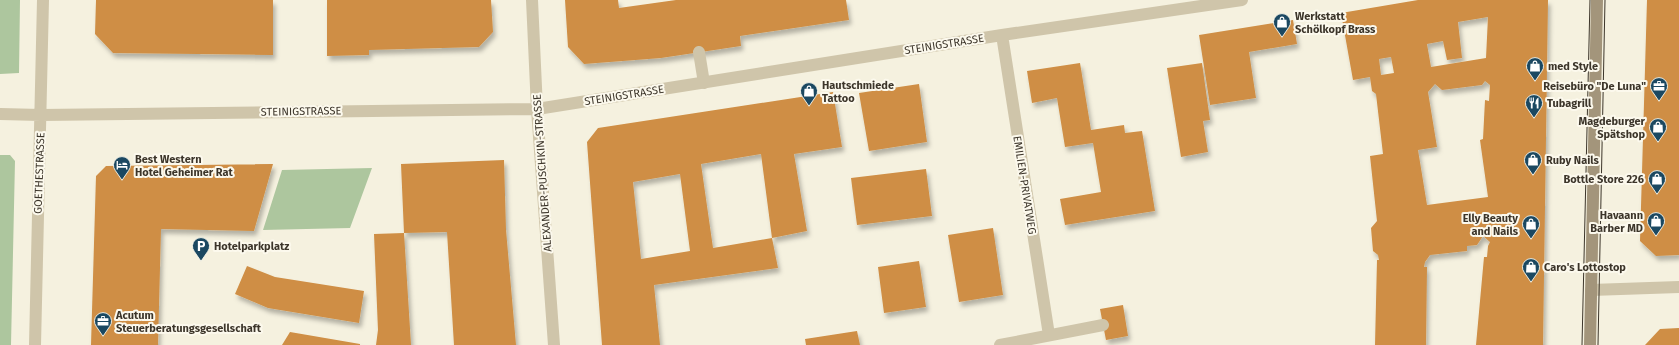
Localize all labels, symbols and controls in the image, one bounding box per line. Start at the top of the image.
place label: Werkstatt Schölkopf Brass [1295,10,1376,36]
shop icon: Werkstatt Schölkopf Brass [1272,12,1292,37]
street label: STEINIGSTRASSE [903,32,985,57]
shop icon: med Style [1525,56,1545,81]
place label: med Style [1548,60,1598,73]
office icon: Reisebüro "De Luna" [1649,76,1669,101]
place label: Hautschmiede Tattoo [822,79,894,105]
place label: Reisebüro "De Luna" [1543,80,1646,93]
shop icon: Hautschmiede Tattoo [799,81,819,106]
street label: STEINIGSTRASSE [583,83,665,108]
restaurant icon: Tubagrill [1524,93,1544,118]
street label: ALEXANDER-PUSCHKIN-STRASSE [531,94,554,252]
place label: Tubagrill [1547,97,1592,110]
street label: STEINIGSTRASSE [261,104,341,119]
place label: Magdeburger Spätshop [1579,115,1646,141]
shop icon: Magdeburger Spätshop [1648,117,1668,142]
street label: GOETHESTRASSE [32,132,47,214]
street label: EMILIEN-PRIVATWEG [1010,135,1039,235]
shop icon: Ruby Nails [1523,150,1543,175]
place label: Best Western Hotel Geheimer Rat [135,153,234,179]
place label: Ruby Nails [1546,154,1600,167]
hotel icon: Best Western Hotel Geheimer Rat [112,155,132,180]
shop icon: Bottle Store 226 [1647,169,1667,194]
place label: Bottle Store 226 [1563,173,1644,186]
place label: Havaann Barber MD [1590,209,1643,235]
shop icon: Havaann Barber MD [1646,211,1666,236]
place label: Elly Beauty and Nails [1463,212,1519,238]
shop icon: Elly Beauty and Nails [1521,214,1541,239]
parking icon: Hotelparkplatz [191,236,211,261]
place label: Hotelparkplatz [214,240,289,253]
shop icon: Caro's Lottostop [1521,257,1541,282]
place label: Caro's Lottostop [1544,261,1626,274]
place label: Acutum Steuerberatungsgesellschaft [115,309,262,335]
office icon: Acutum Steuerberatungsgesellschaft [93,311,113,336]

